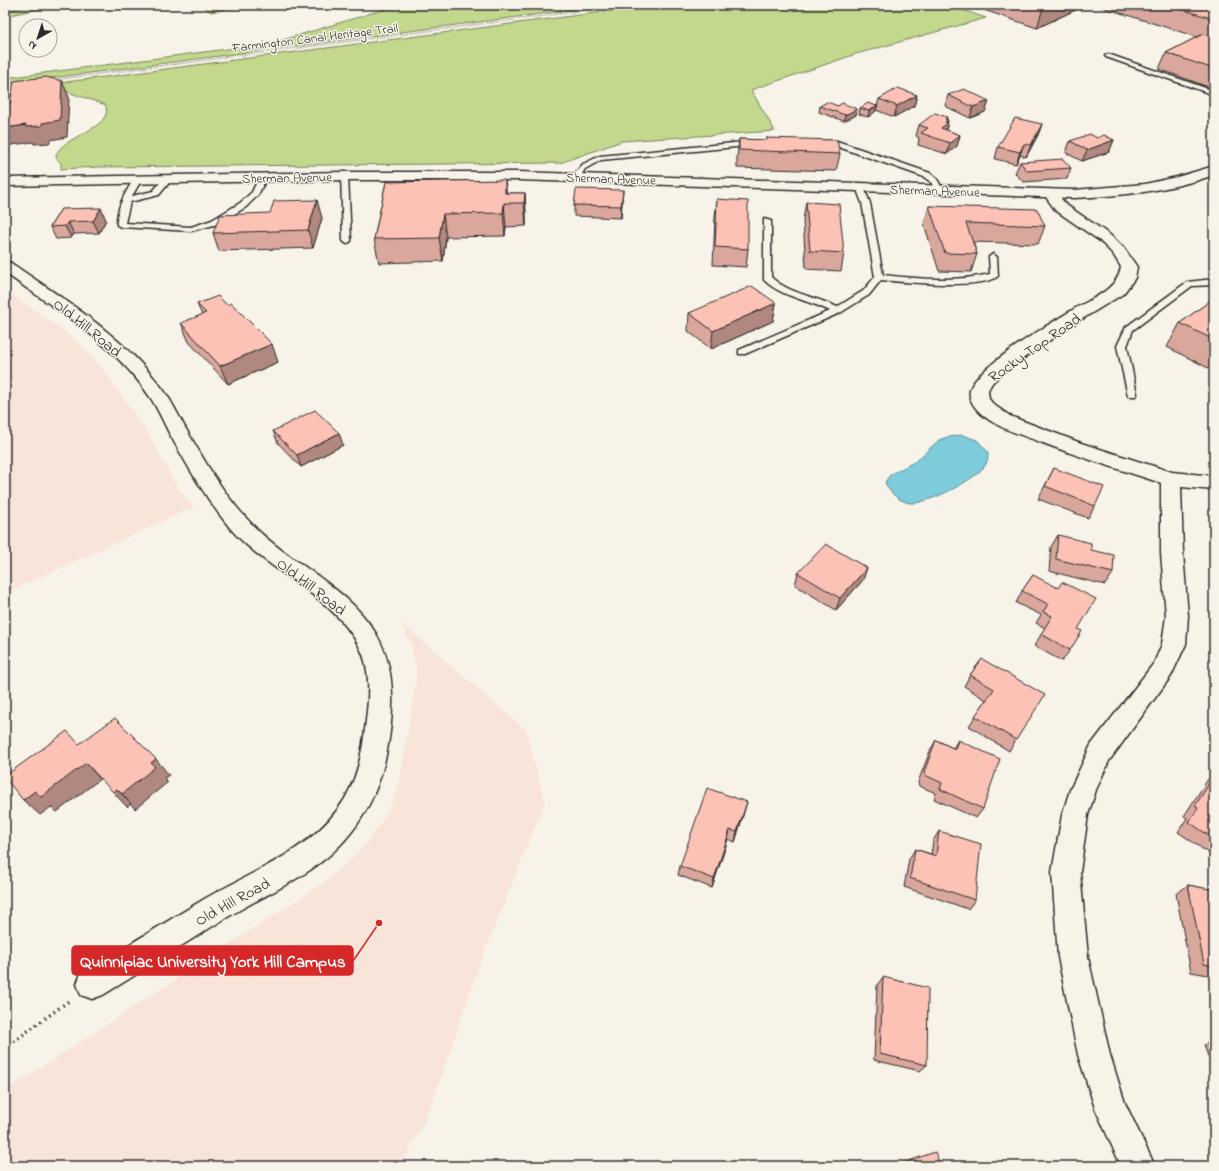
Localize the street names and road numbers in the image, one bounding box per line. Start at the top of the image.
street label: Farmington Canal Heritage Trail [230,19,399,59]
street label: Sherman Avenue [242,168,332,189]
street label: Sherman Avenue [566,168,656,191]
street label: Sherman Avenue [890,180,980,203]
street label: Old Hill Road [47,293,126,364]
street label: Rocky Top Road [984,308,1086,390]
street label: Old Hill Road [271,553,351,622]
street label: Old Hill Road [191,872,275,933]

